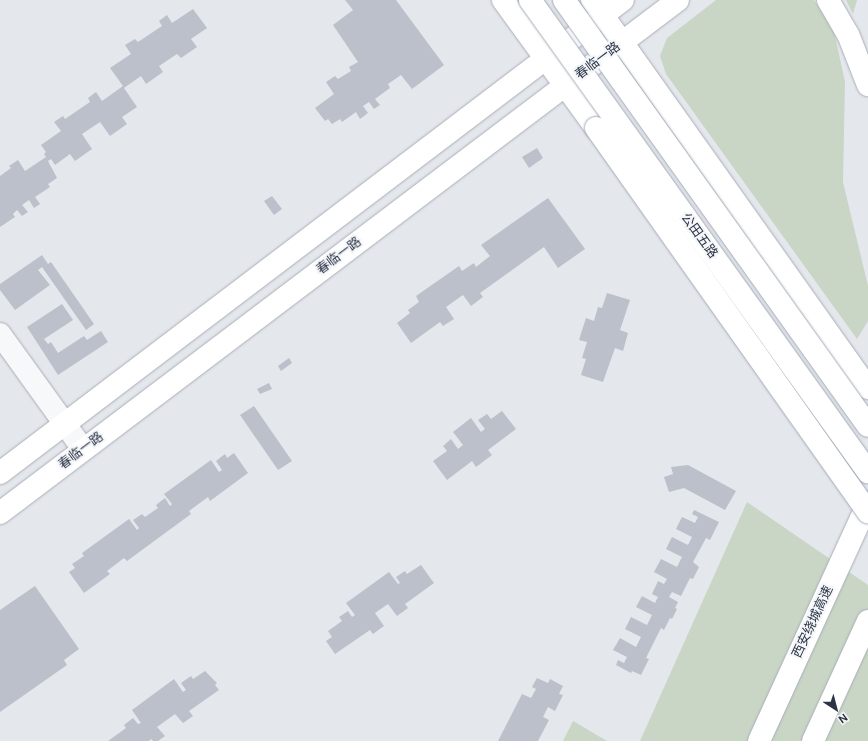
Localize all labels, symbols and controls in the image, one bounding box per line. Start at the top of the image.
street label: 春临一路 [573,39,623,83]
street label: 公田五路 [677,210,721,262]
street label: 春临一路 [314,234,364,278]
street label: 春临一路 [56,429,106,473]
street label: 西安绕城高速 [789,583,837,661]
north arrow [816,689,856,729]
text: N [836,711,850,727]

